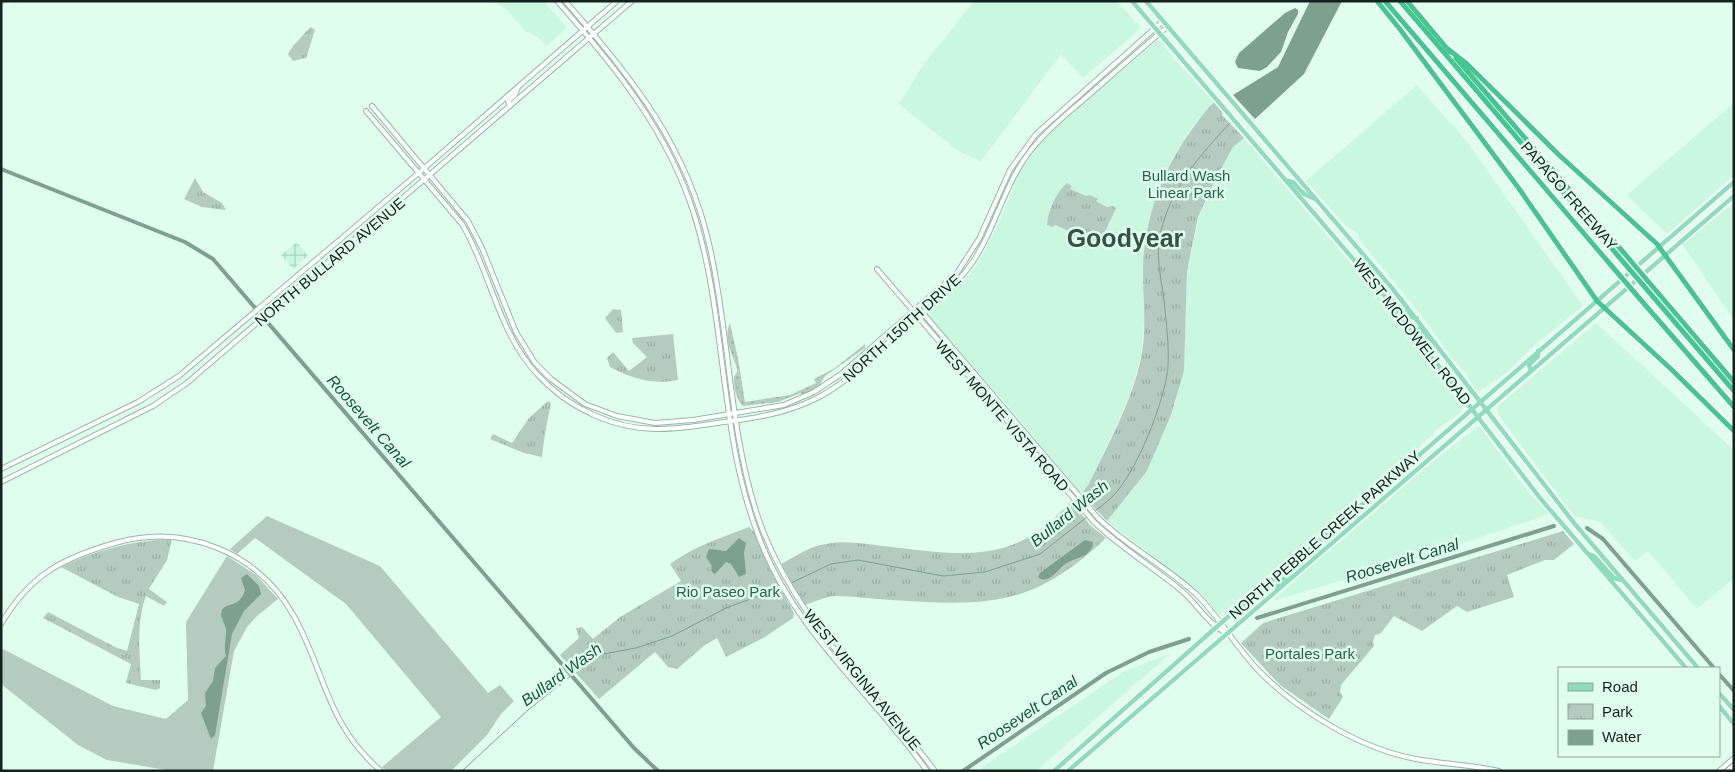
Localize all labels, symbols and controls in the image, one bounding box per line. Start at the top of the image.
street label: PAPAGO FREEWAY [1518,138,1621,253]
park label: Bullard Wash Linear Park [1142,167,1230,201]
street label: NORTH BULLARD AVENUE [251,194,408,329]
district label: Goodyear [1067,224,1184,252]
street label: WEST MCDOWELL ROAD [1350,255,1475,408]
street label: NORTH 150TH DRIVE [839,270,964,385]
street label: WEST MONTE VISTA ROAD [932,337,1073,495]
water label: Roosevelt Canal [324,371,414,472]
street label: NORTH PEBBLE CREEK PARKWAY [1226,447,1424,622]
water label: Bullard Wash [1027,477,1112,550]
water label: Roosevelt Canal [1344,535,1461,586]
park label: Rio Paseo Park [676,583,781,600]
street label: WEST VIRGINIA AVENUE [800,606,924,753]
water label: Bullard Wash [518,640,605,709]
park label: Portales Park [1265,645,1356,662]
legend [1558,667,1720,757]
water label: Roosevelt Canal [974,672,1081,752]
text: Road [1602,678,1638,695]
text: Park [1602,703,1633,720]
text: Water [1602,728,1641,745]

